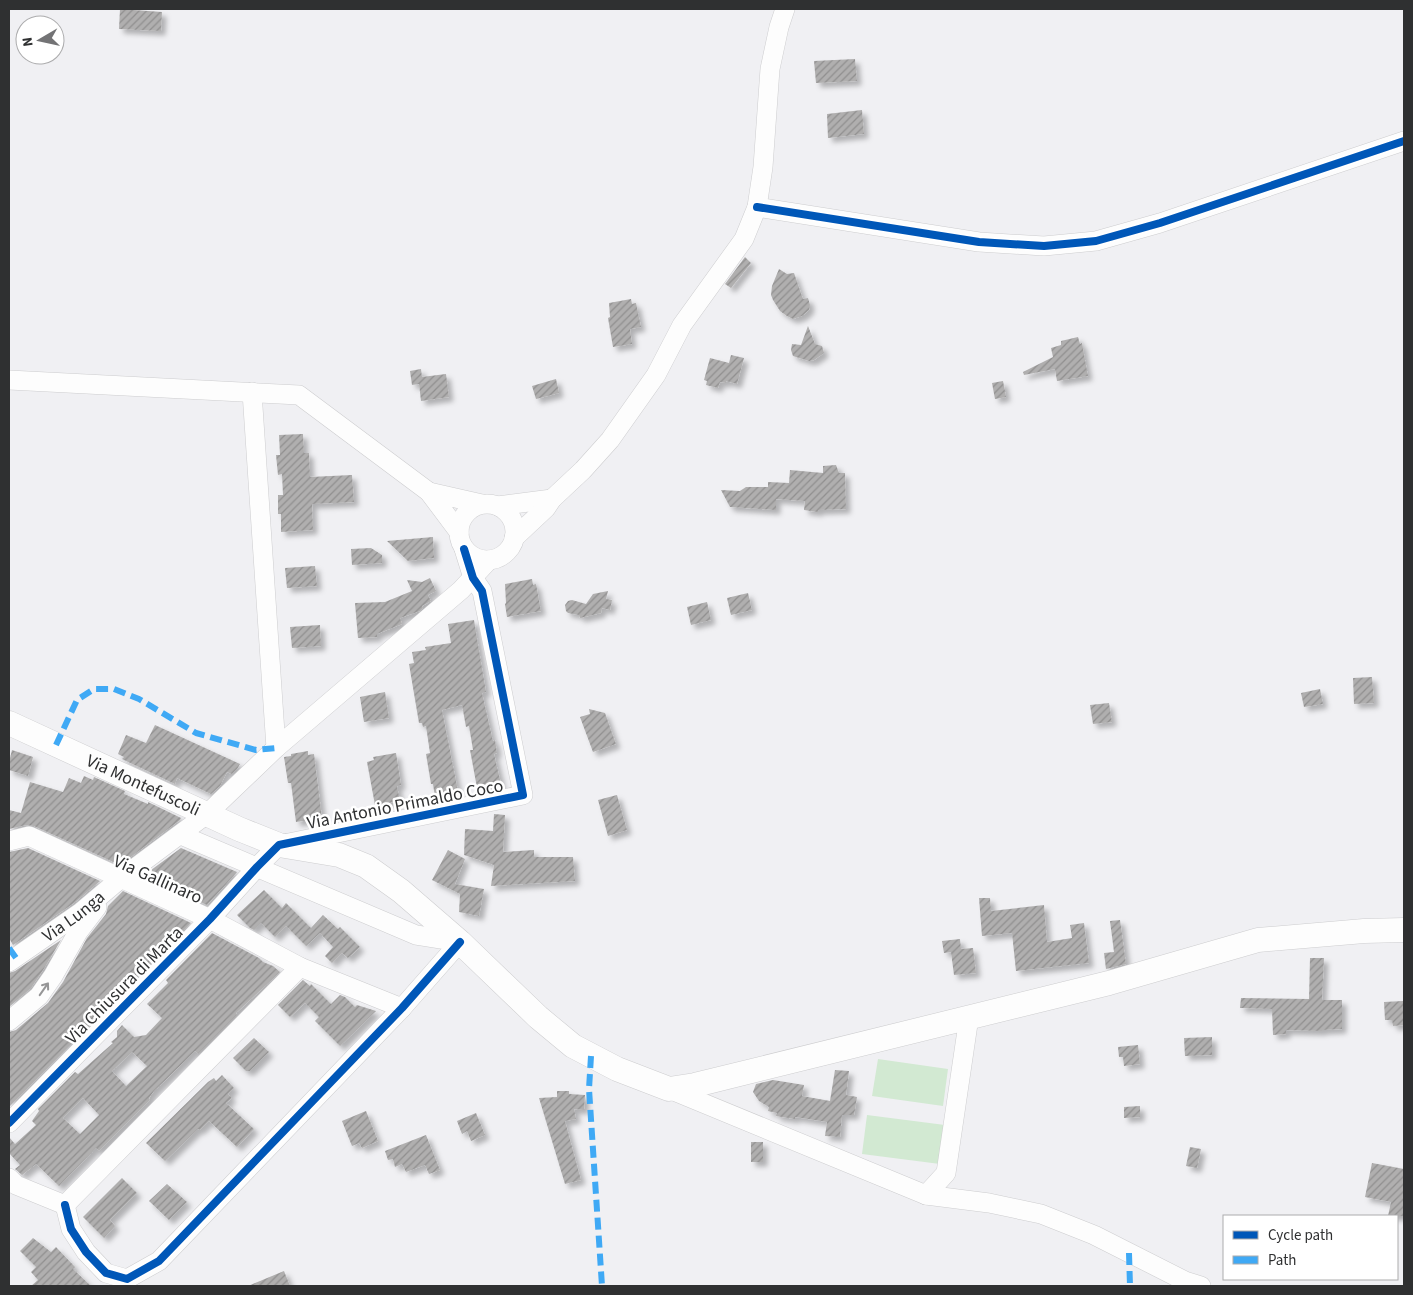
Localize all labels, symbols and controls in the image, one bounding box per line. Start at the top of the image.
north arrow [15,15,65,65]
text: N [18,36,39,48]
street label: Via Montefuscoli [82,748,204,823]
street label: Via Antonio Primaldo Coco [305,773,505,836]
street label: Via Gallinaro [109,849,206,910]
street label: Via Lunga [37,885,110,948]
street label: Via Chiusura di Marta [60,921,189,1050]
one-way arrow [39,982,49,996]
legend [1223,1215,1398,1280]
text: Cycle path [1268,1225,1333,1246]
text: Path [1268,1250,1296,1271]

